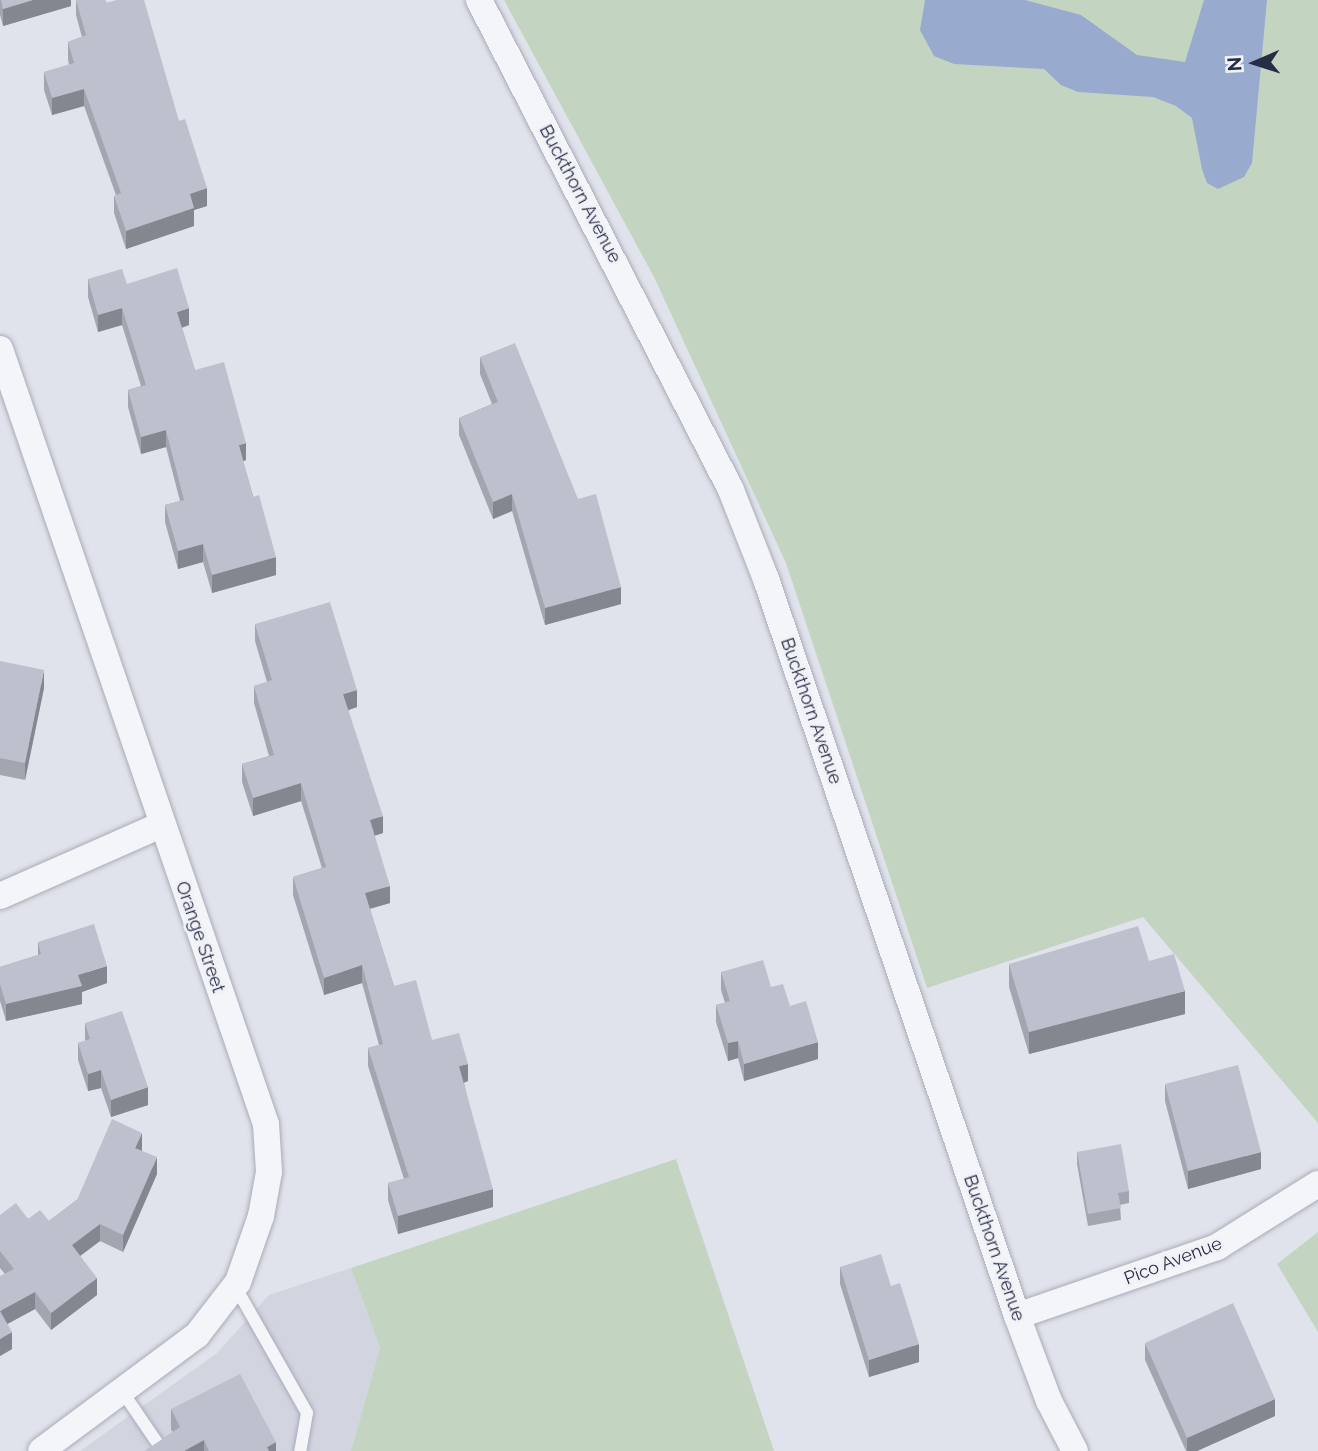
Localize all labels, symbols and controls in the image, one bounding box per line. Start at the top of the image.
north arrow [1220,28,1290,98]
text: N [1223,56,1245,72]
street label: Buckthorn Avenue [534,121,626,267]
street label: Buckthorn Avenue [776,635,846,787]
street label: Orange Street [171,879,229,995]
street label: Buckthorn Avenue [959,1172,1029,1324]
street label: Pico Avenue [1121,1232,1225,1290]

